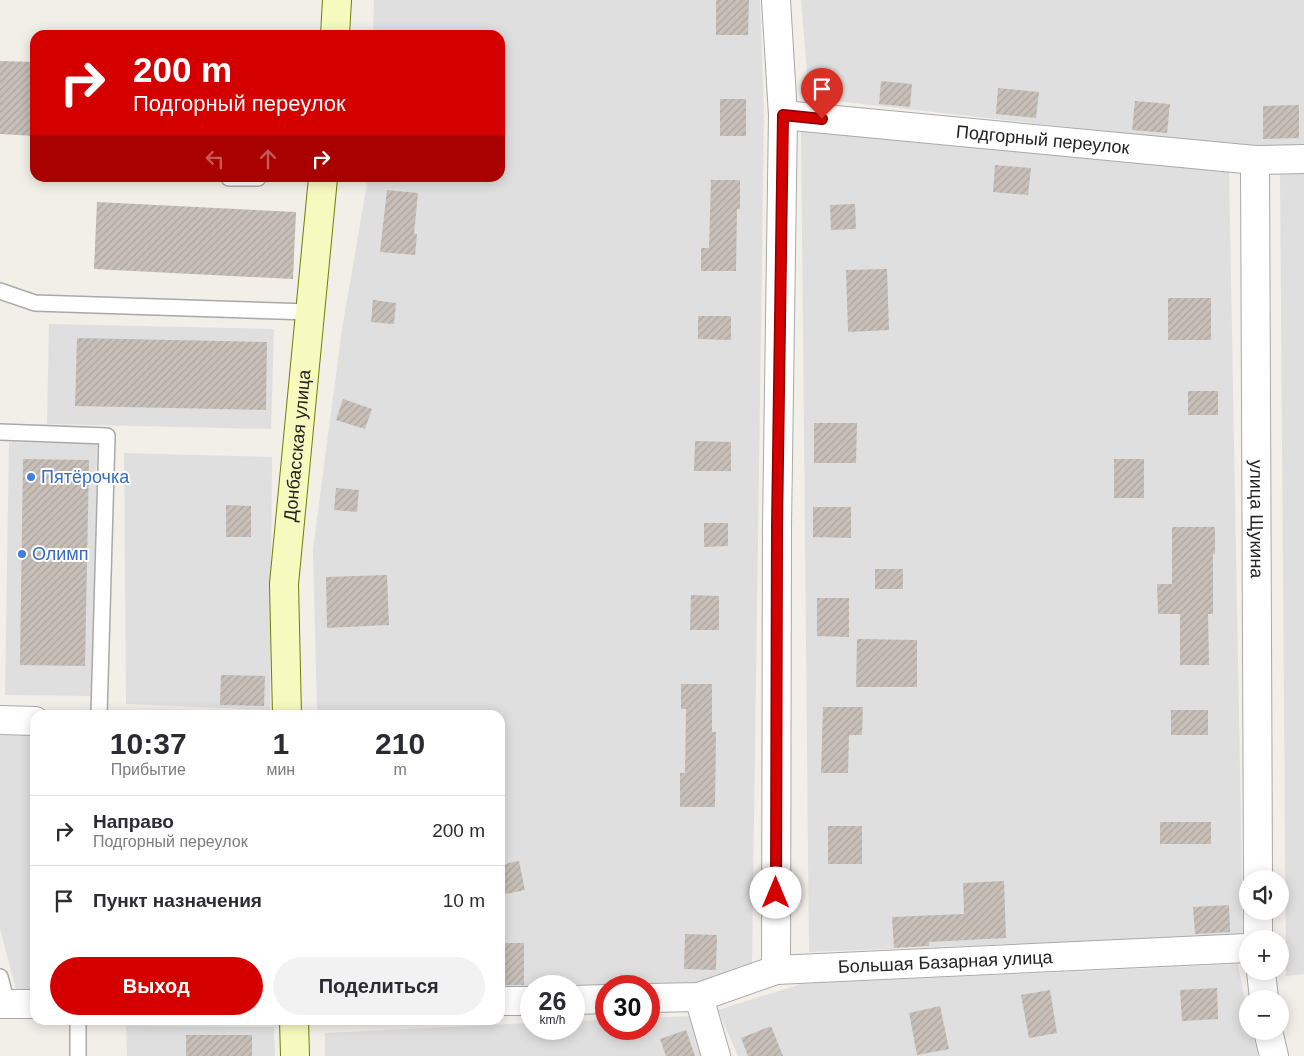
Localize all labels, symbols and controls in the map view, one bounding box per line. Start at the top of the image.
icon: right [50,50,115,115]
text: 200 m [133,50,232,89]
pin [801,68,843,119]
icon: arrive [808,75,836,103]
text: Подгорный переулок [133,91,346,116]
street label: Подгорный переулок [955,122,1131,158]
icon: left [201,145,229,173]
icon: ahead [254,145,282,173]
icon: right [307,145,335,173]
street label: Донбасская улица [280,368,315,523]
street label: улица Щукина [1246,460,1267,579]
place label: Пятёрочка [41,467,130,487]
marker: Пятёрочка [25,471,37,483]
place label: Олимп [32,544,88,564]
marker: Олимп [16,548,28,560]
text: 10:37 [110,727,187,760]
text: 1 [272,727,289,760]
text: 210 [375,727,425,760]
text: Прибытие [111,761,186,778]
text: мин [266,761,295,778]
text: m [393,761,407,778]
text: Направо [93,811,174,832]
icon: right [50,817,78,845]
text: 200 m [432,820,485,841]
text: Подгорный переулок [93,833,248,850]
position arrow [749,866,801,918]
map controls [1239,870,1289,1040]
button: sound [1239,870,1289,920]
icon: arrive [50,887,78,915]
text: Пункт назначения [93,890,262,911]
text: 10 m [443,890,485,911]
button: + [1239,930,1289,980]
street label: Большая Базарная улица [837,947,1054,977]
button: Выход [50,957,263,1015]
button: Поделиться [273,957,485,1015]
speed limit sign: 30 [595,975,660,1040]
text: 26 [539,987,566,1015]
button: − [1239,990,1289,1040]
text: km/h [539,1013,566,1027]

